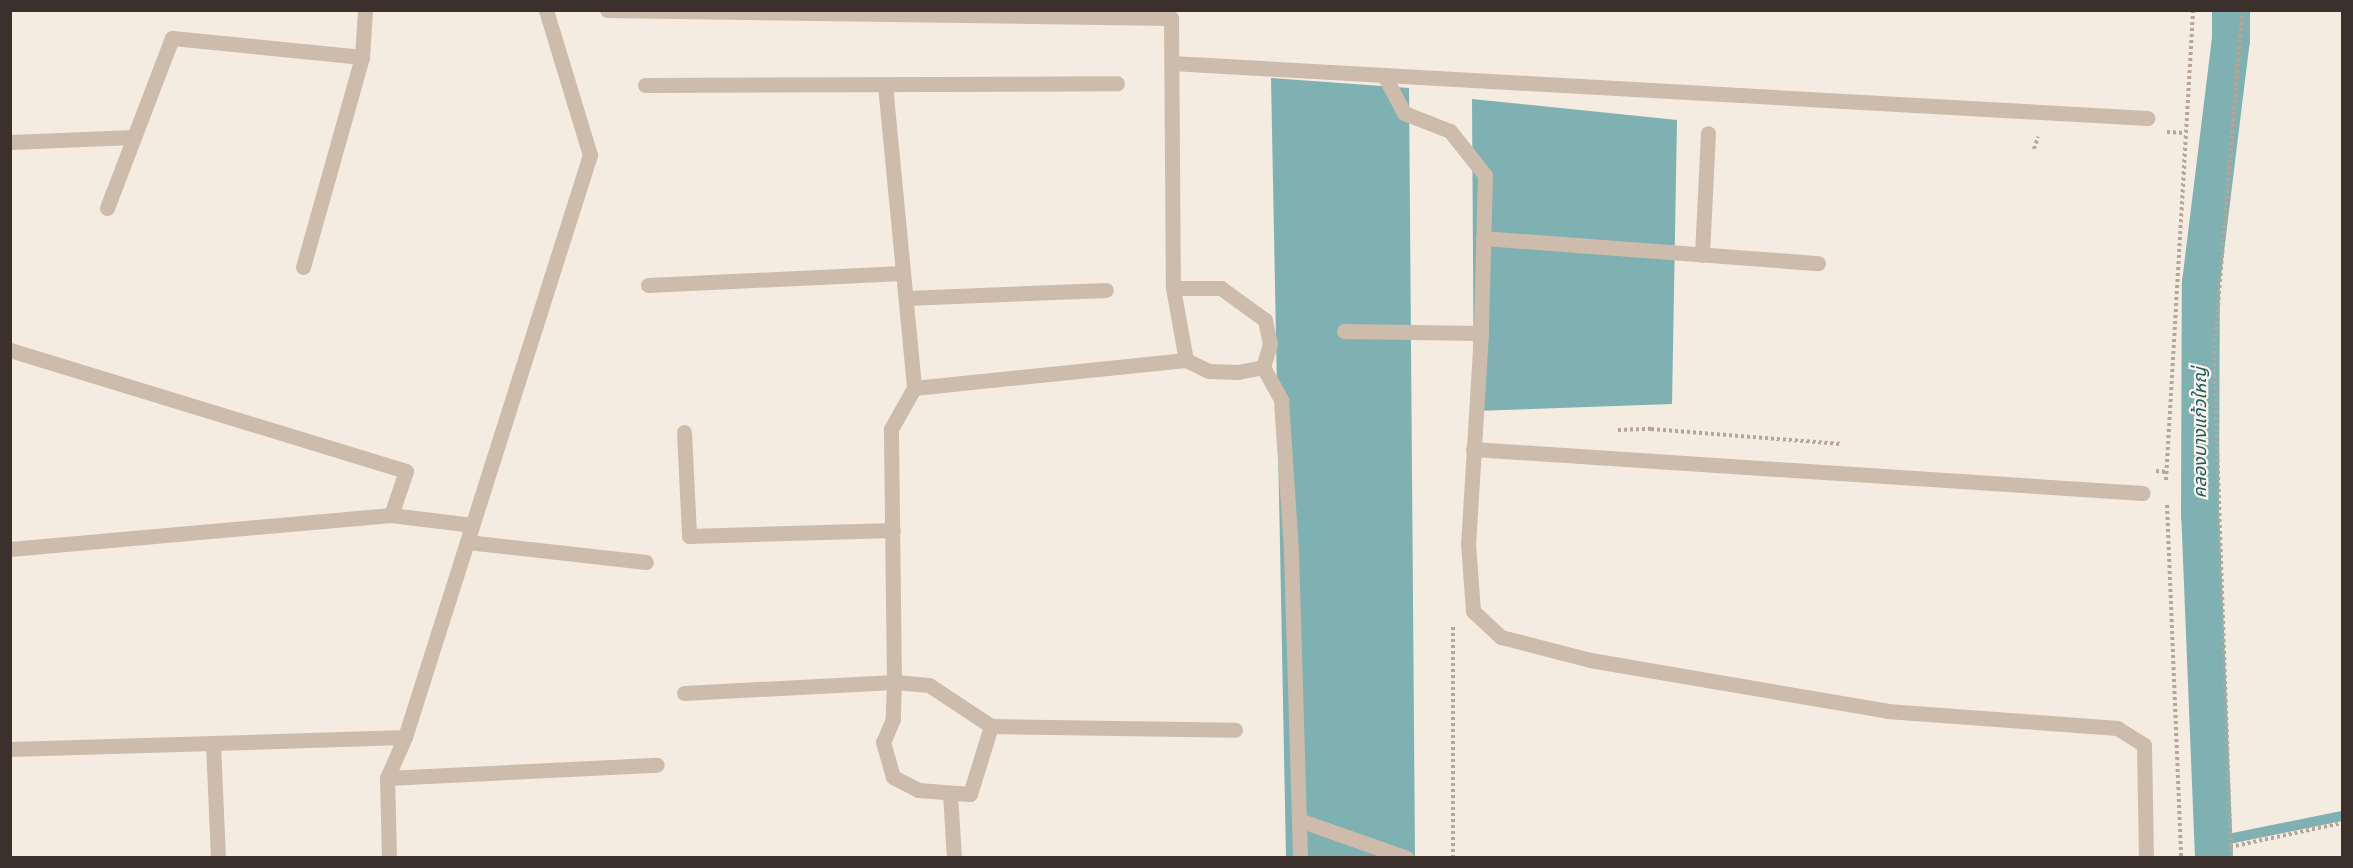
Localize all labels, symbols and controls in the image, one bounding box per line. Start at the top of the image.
water label: คลองบางแก้วใหญ่ [2189,367,2211,499]

